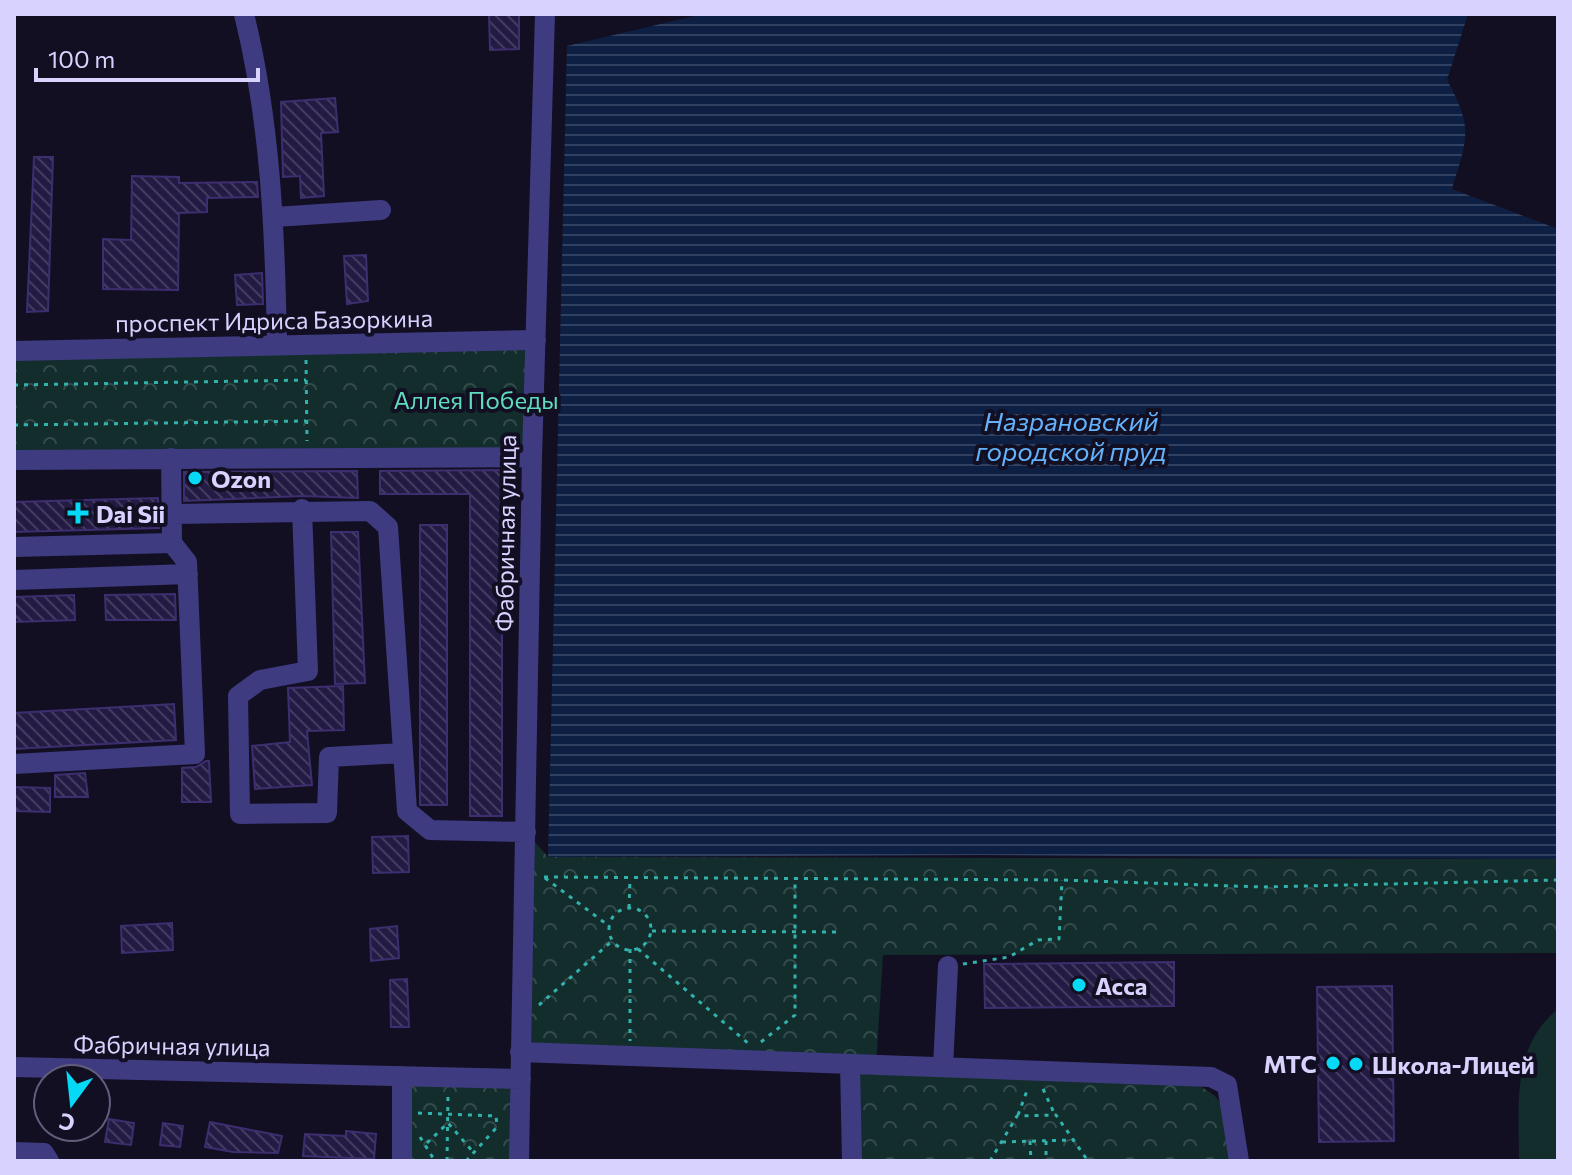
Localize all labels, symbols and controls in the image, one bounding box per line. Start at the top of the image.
scale bar [36,32,258,82]
text: 100 m [48,44,115,73]
street label: проспект Идриса Базоркина [115,303,433,337]
park label: Аллея Победы [393,385,559,414]
water label: Назрановский городской пруд [975,405,1167,466]
street label: Фабричная улица [489,434,521,632]
place label: Ozon [211,464,271,493]
marker: Ozon [186,469,204,487]
place label: Dai Sii [96,499,165,528]
marker: Dai Sii [67,502,89,524]
place label: Асса [1095,971,1147,1000]
marker: Асса [1070,976,1088,994]
street label: Фабричная улица [73,1029,271,1061]
place label: МТС [1264,1049,1317,1078]
place label: Школа-Лицей [1372,1050,1535,1079]
marker: МТС [1324,1054,1342,1072]
marker: Школа-Лицей [1347,1055,1365,1073]
north arrow [32,1063,112,1143]
text: С [56,1108,77,1138]

